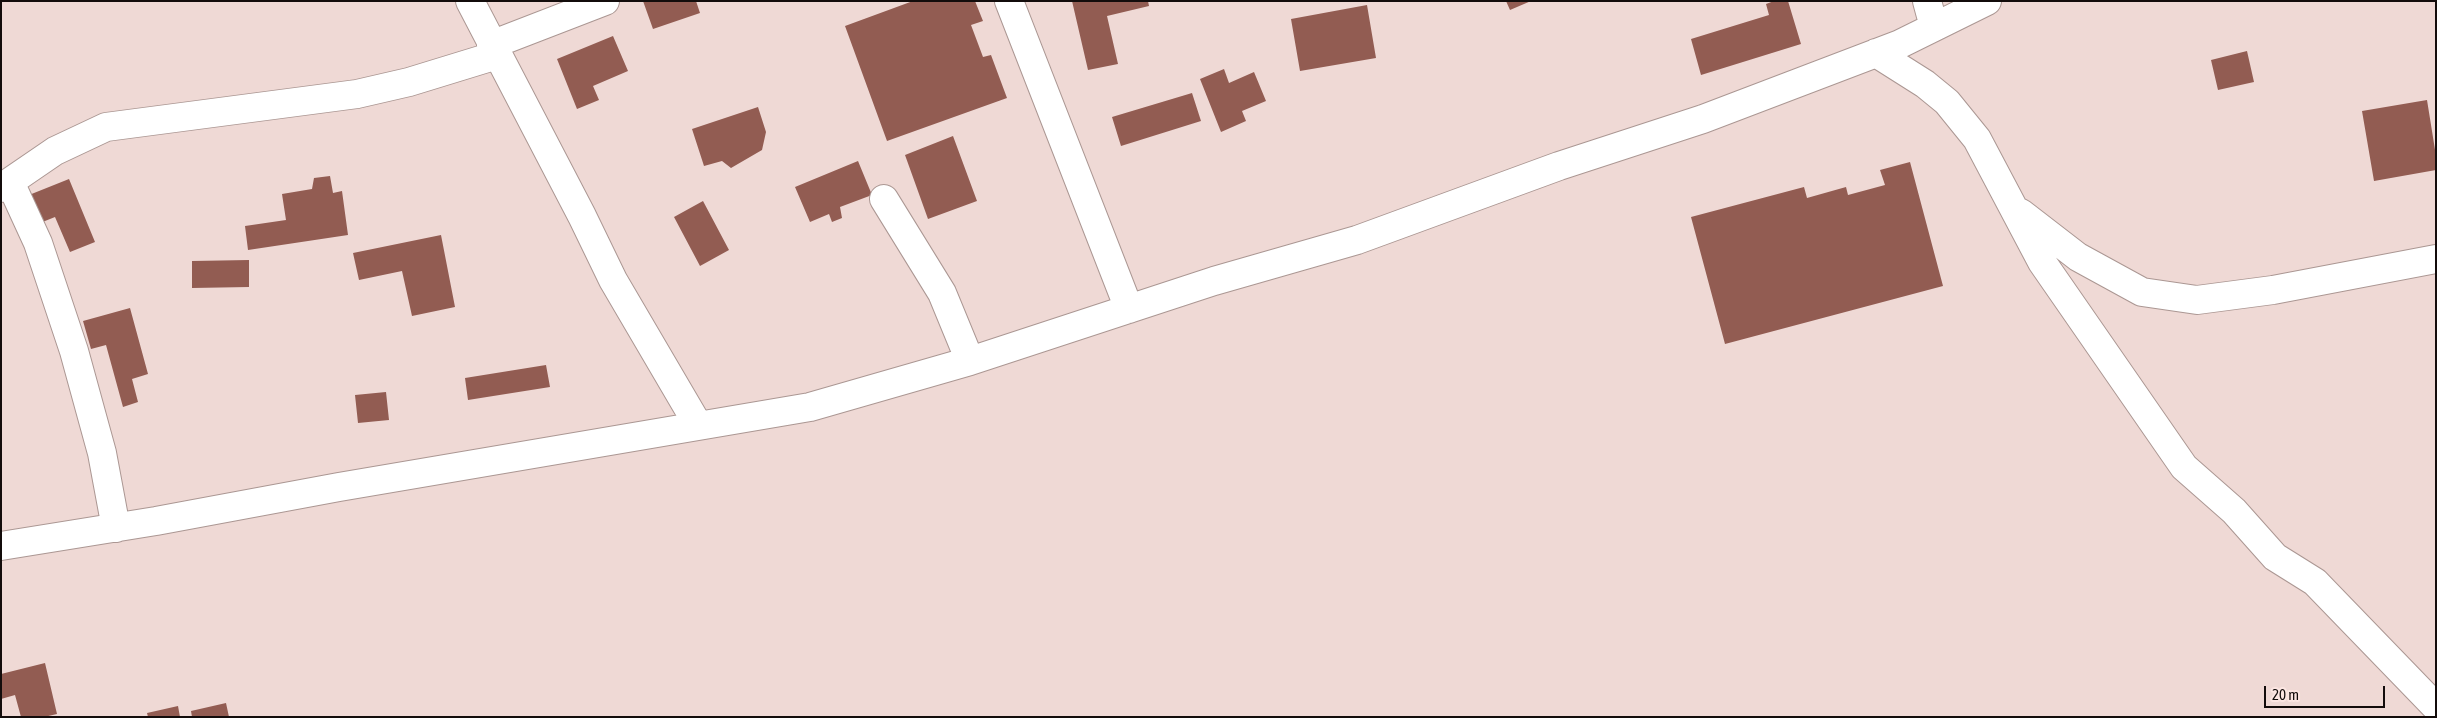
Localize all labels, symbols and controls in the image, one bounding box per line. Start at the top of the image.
scale bar [2267,676,2388,708]
text: 20 m [2272,686,2299,703]

